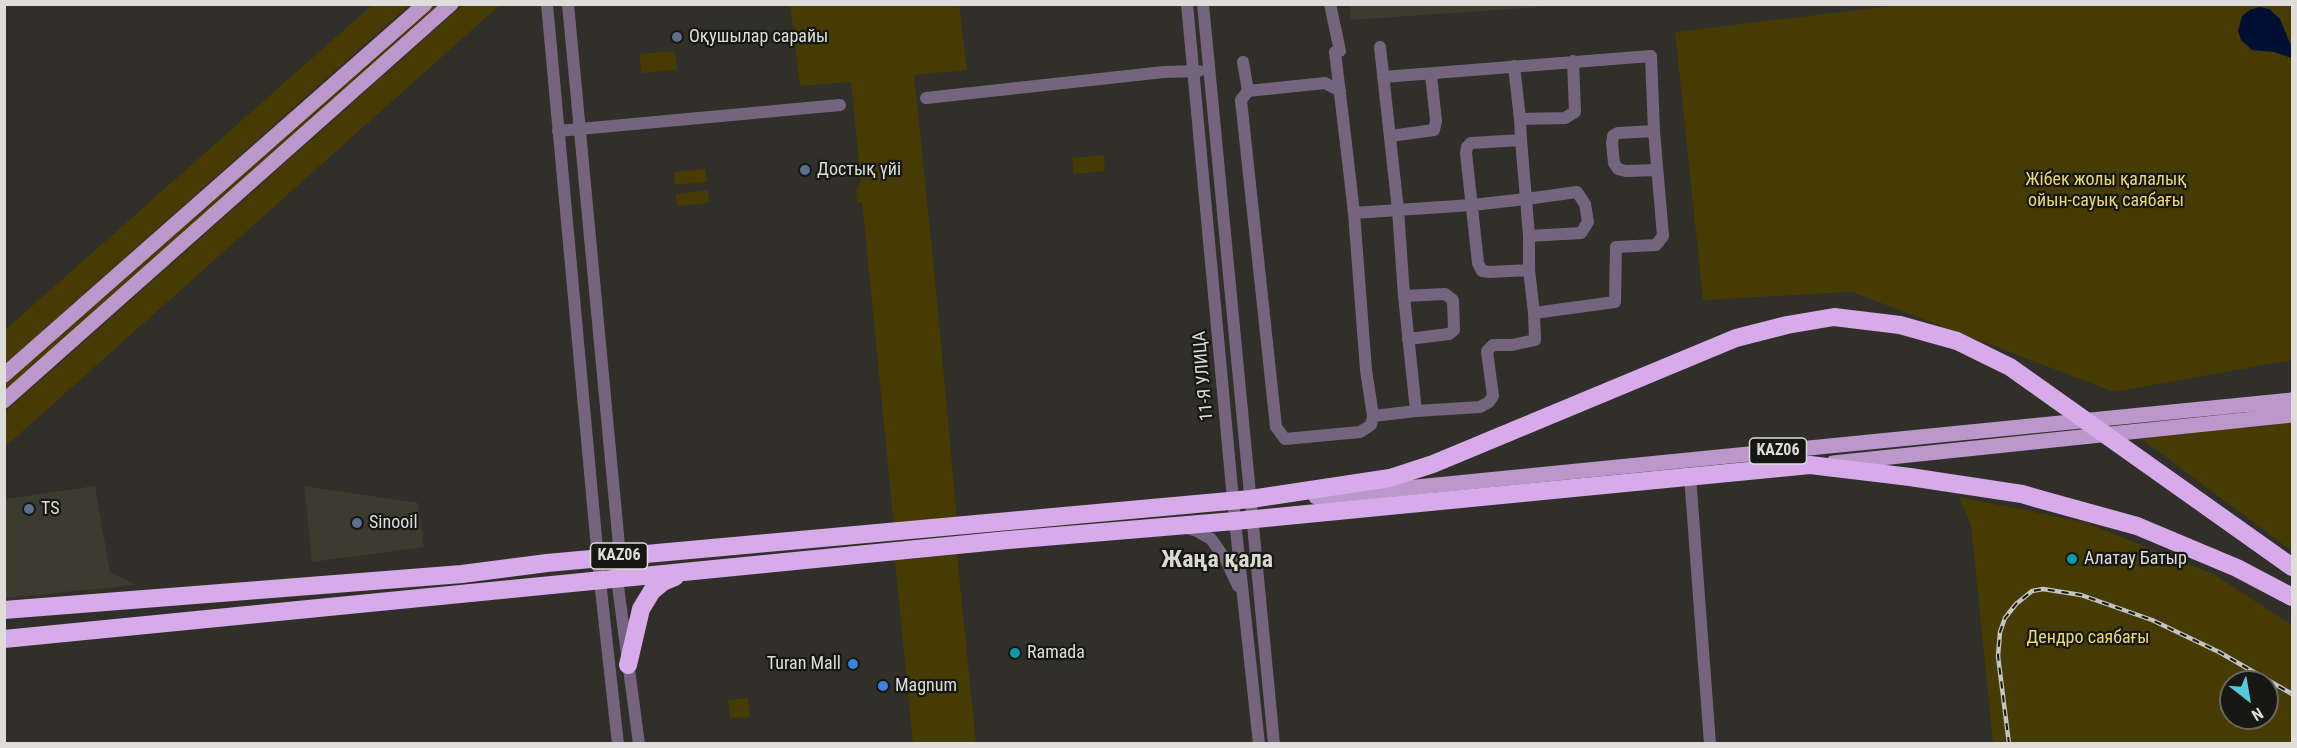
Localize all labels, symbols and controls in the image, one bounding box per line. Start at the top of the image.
place label: Оқушылар сарайы [689,26,828,48]
marker: Оқушылар сарайы [670,30,684,44]
place label: Достық үйі [817,159,901,181]
marker: Достық үйі [798,163,812,177]
park label: Жібек жолы қалалық ойын-сауық саябағы [2025,169,2187,212]
street label: 11-Я УЛИЦА [1189,330,1219,422]
road number: KАZ06 [1750,438,1806,464]
place label: TS [41,498,60,520]
marker: TS [22,502,36,516]
place label: Sinooil [369,512,418,534]
marker: Sinooil [350,516,364,530]
road number: KАZ06 [590,543,648,569]
district label: Жаңа қала [1161,547,1273,575]
place label: Алатау Батыр [2084,548,2187,570]
marker: Алатау Батыр [2065,552,2079,566]
park label: Дендро саябағы [2026,627,2150,649]
place label: Ramada [1027,642,1085,664]
marker: Ramada [1008,646,1022,660]
place label: Turan Mall [767,653,841,675]
marker: Turan Mall [846,657,860,671]
north arrow [2219,670,2279,730]
place label: Magnum [895,675,957,697]
marker: Magnum [876,679,890,693]
text: N [2248,703,2267,725]

